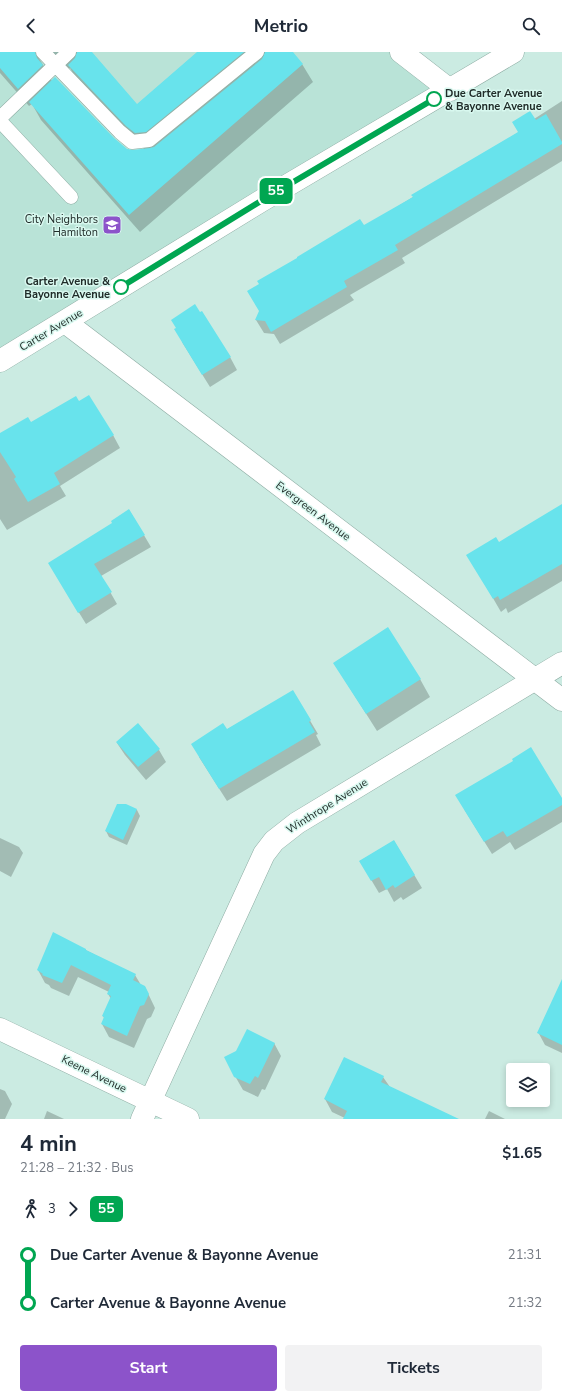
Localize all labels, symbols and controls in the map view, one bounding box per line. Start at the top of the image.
text: Metrio [254,14,308,38]
icon: back [20,15,42,37]
icon: search [520,15,542,37]
place label: Due Carter Avenue & Bayonne Avenue [445,86,542,114]
marker: Due Carter Avenue & Bayonne Avenue [426,91,442,107]
line badge: 55 [258,178,294,204]
text: 55 [268,181,284,200]
place label: City Neighbors Hamilton [25,212,98,240]
school or university icon: City Neighbors Hamilton [101,214,123,236]
place label: Carter Avenue & Bayonne Avenue [24,274,111,302]
marker: Carter Avenue & Bayonne Avenue [113,279,129,295]
street label: Carter Avenue [17,305,85,355]
street label: Evergreen Avenue [272,478,354,544]
street label: Winthrope Avenue [283,775,371,837]
street label: Keene Avenue [59,1052,129,1096]
map controls [506,1063,550,1107]
button: layers [506,1063,550,1107]
text: 4 min [20,1129,77,1159]
text: $1.65 [502,1143,542,1163]
text: 21:28 – 21:32 · Bus [20,1159,134,1177]
icon: walk [20,1198,42,1220]
icon: forward [62,1198,84,1220]
text: 55 [98,1199,115,1218]
text: 3 [48,1200,56,1218]
text: Due Carter Avenue & Bayonne Avenue [50,1245,318,1265]
text: 21:31 [508,1246,542,1264]
text: Carter Avenue & Bayonne Avenue [50,1293,286,1313]
text: 21:32 [508,1294,542,1312]
button: Start [20,1345,277,1391]
button: Tickets [285,1345,542,1391]

